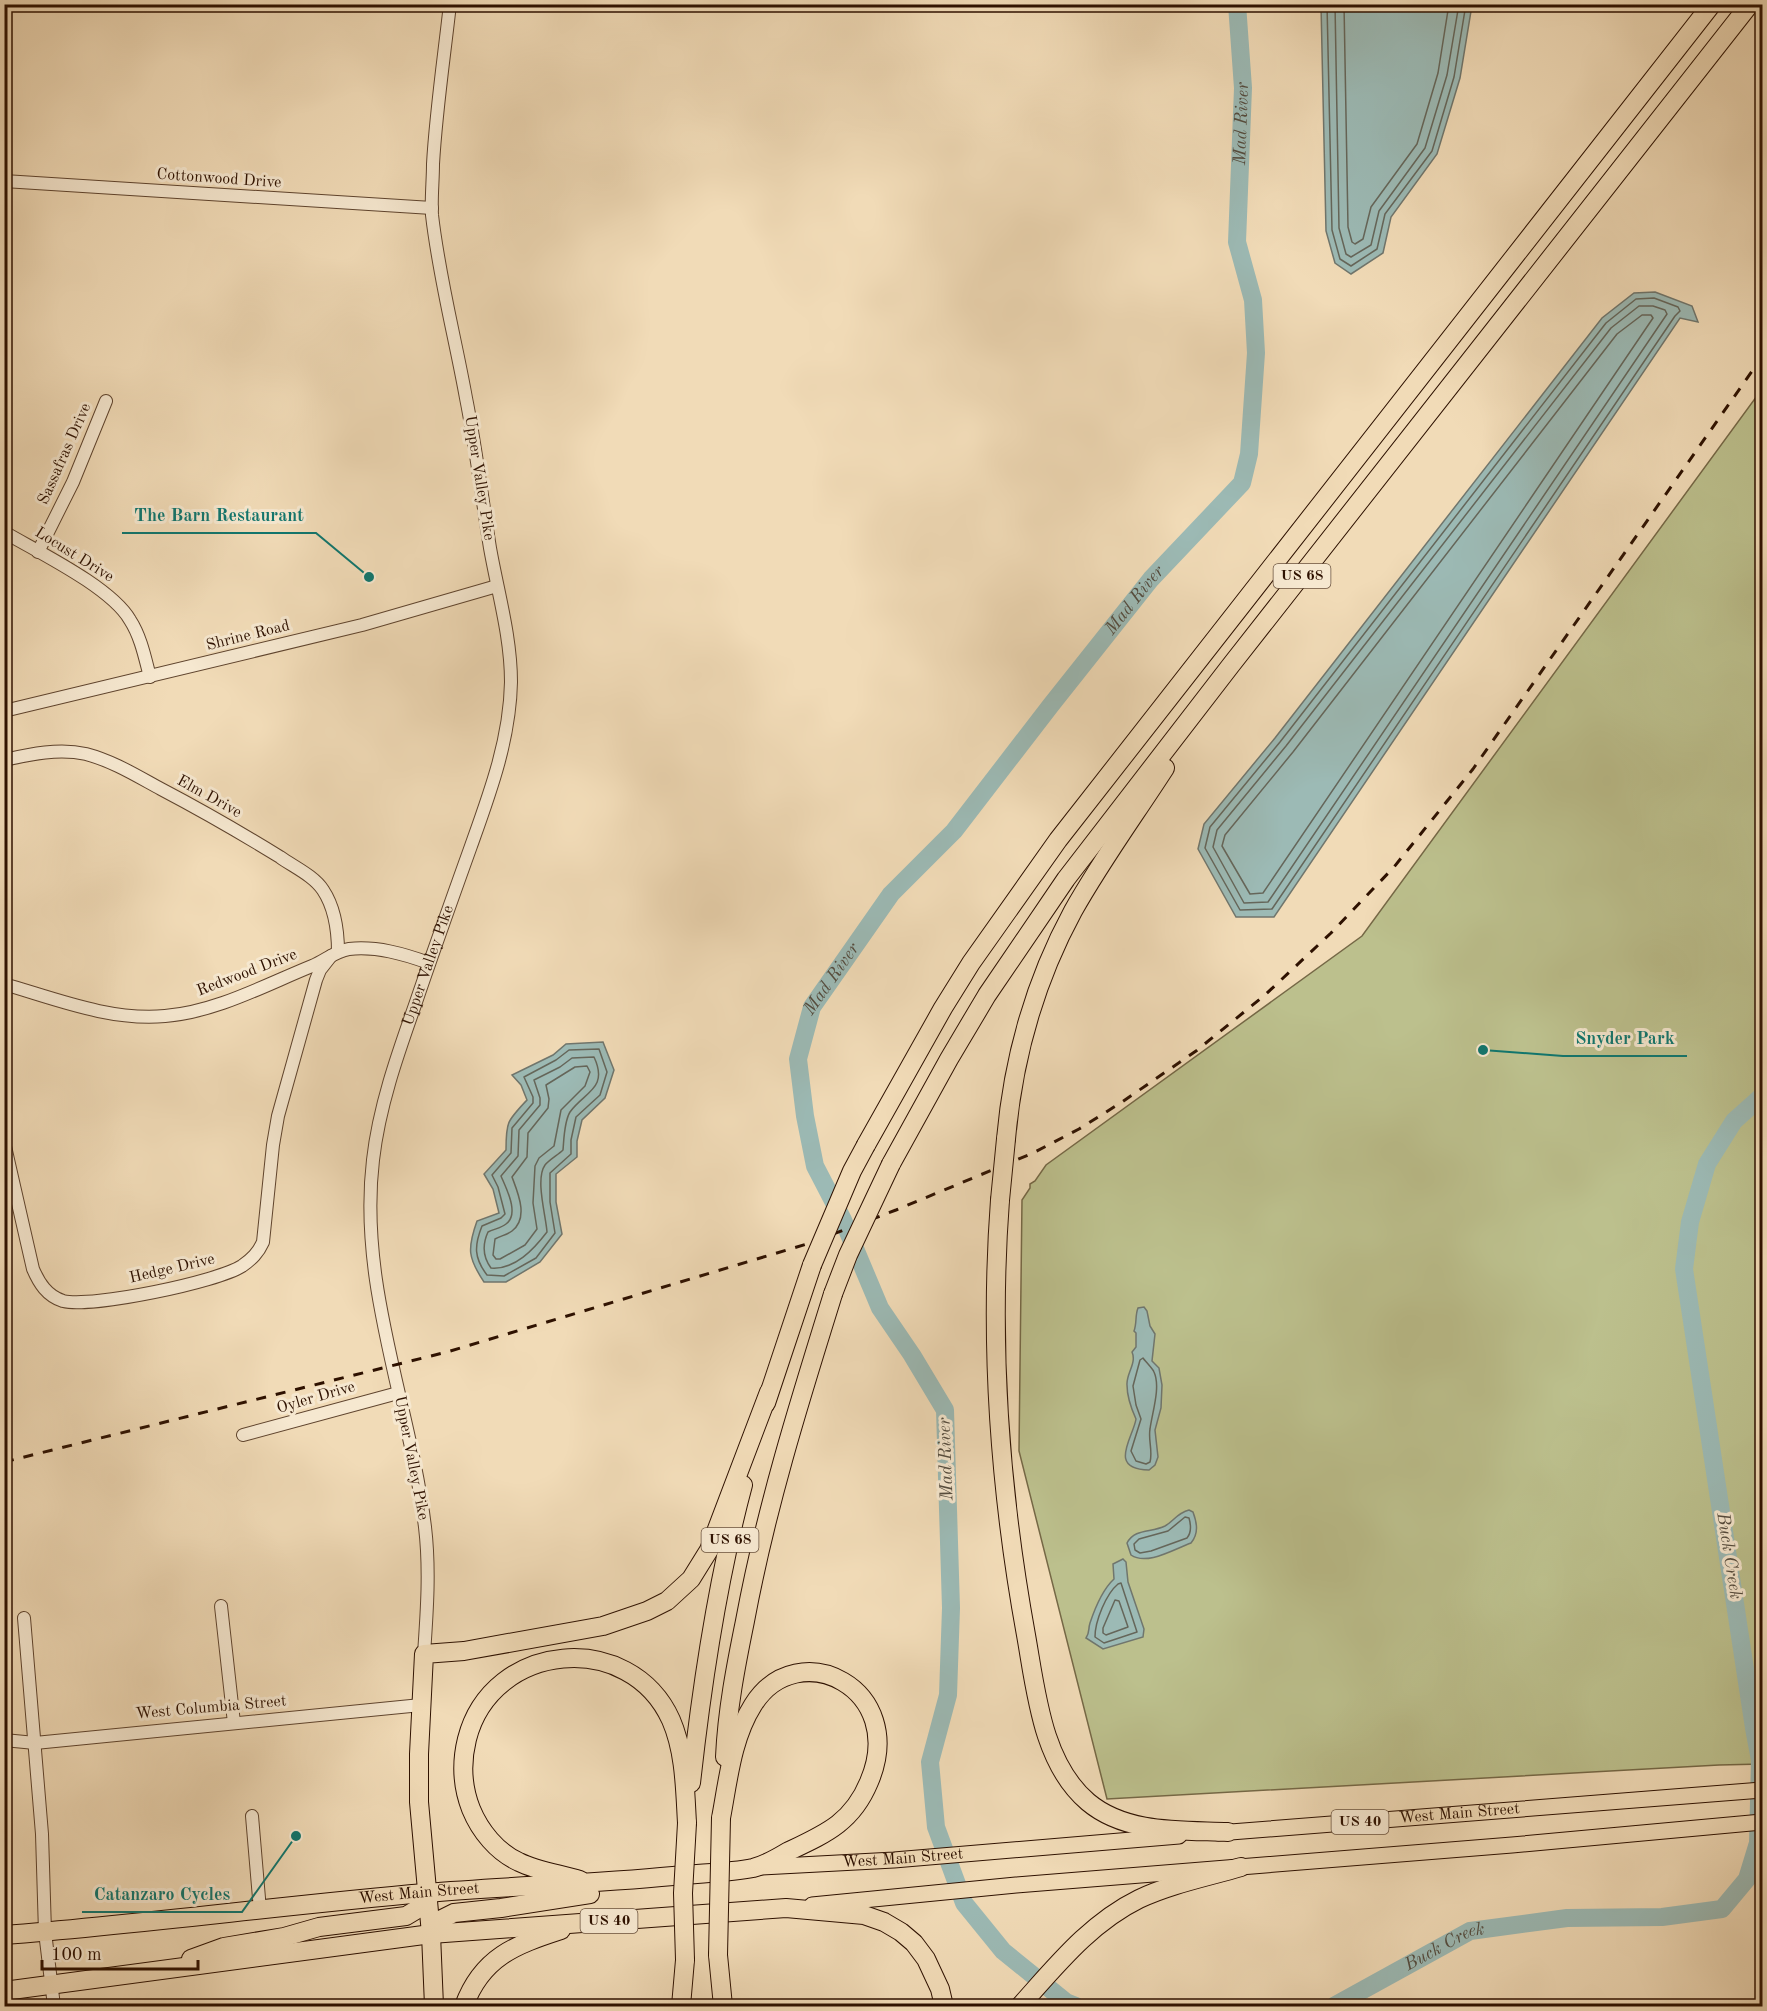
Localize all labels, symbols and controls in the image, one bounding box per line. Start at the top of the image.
water label: Mad River [1231,80,1252,166]
street label: Cottonwood Drive [156,167,282,191]
street label: Sassafras Drive [35,401,95,507]
street label: Upper Valley Pike [461,414,497,542]
callout: The Barn Restaurant [122,497,316,533]
text: The Barn Restaurant [134,507,304,525]
street label: Locust Drive [32,524,116,586]
water label: Mad River [1101,561,1168,639]
road number: US 68 [1274,564,1330,588]
street label: Shrine Road [205,618,291,654]
street label: Elm Drive [174,773,244,821]
street label: Upper Valley Pike [400,903,457,1028]
water label: Mad River [800,939,863,1019]
street label: Redwood Drive [195,947,299,999]
callout: Snyder Park [1563,1020,1687,1056]
text: Snyder Park [1575,1030,1675,1048]
street label: Hedge Drive [128,1251,216,1287]
street label: Oyler Drive [275,1379,357,1417]
street label: Upper Valley Pike [391,1394,431,1522]
water label: Mad River [936,1416,956,1502]
water label: Buck Creek [1713,1510,1745,1601]
road number: US 68 [702,1528,758,1552]
street label: West Columbia Street [135,1693,288,1723]
street label: West Main Street [1398,1801,1521,1827]
road number: US 40 [1332,1810,1388,1834]
street label: West Main Street [842,1846,964,1871]
callout: Catanzaro Cycles [82,1876,242,1912]
street label: West Main Street [358,1881,480,1907]
text: Catanzaro Cycles [94,1886,231,1904]
road number: US 40 [580,1909,638,1933]
water label: Buck Creek [1401,1920,1486,1975]
scale bar [42,1933,198,1971]
text: 100 m [51,1946,102,1964]

